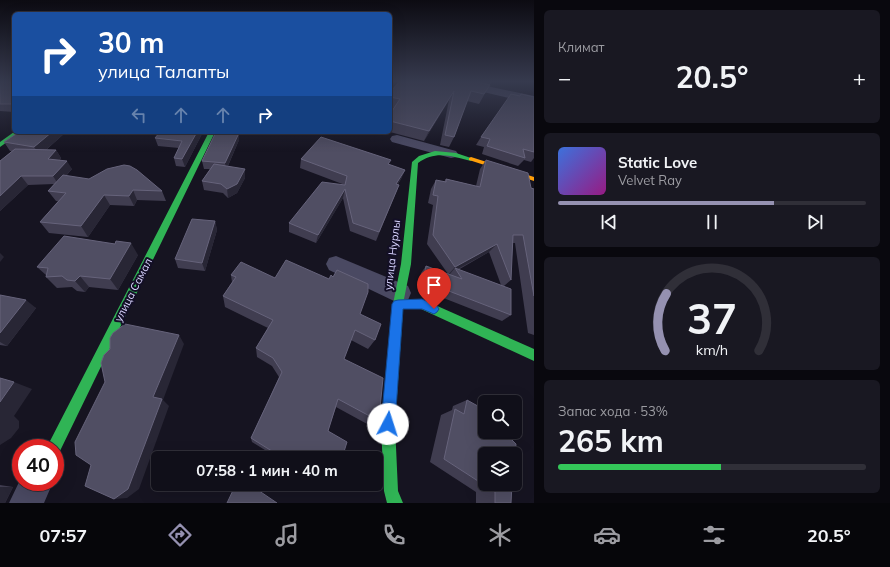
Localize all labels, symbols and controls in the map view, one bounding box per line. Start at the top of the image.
text: 30 m [98,25,164,60]
icon: right [32,28,84,80]
text: Климат [558,39,605,55]
text: 20.5° [676,58,748,96]
text: улица Талапты [98,60,229,83]
text: − [558,64,571,92]
text: + [853,64,866,92]
icon: left [128,104,150,126]
icon: ahead [170,104,192,126]
icon: ahead [212,104,234,126]
icon: right [254,104,276,126]
text: Static Love [618,153,697,172]
text: Velvet Ray [618,172,682,188]
icon: previous [598,211,620,233]
icon: pause [701,211,723,233]
icon: next [804,211,826,233]
street label: улица Нурлы [381,219,403,291]
street label: улица Самал [111,256,155,324]
pin [417,268,451,309]
icon: arrive [423,274,445,296]
text: 37 [687,292,737,344]
text: km/h [696,341,728,359]
map controls [478,395,522,491]
button: search [478,395,522,439]
position arrow [367,403,409,445]
text: Запас хода · 53% [558,403,668,419]
text: 265 km [558,422,664,460]
speed limit sign: 40 [12,439,64,491]
button: layers [478,447,522,491]
text: 07:58 · 1 мин · 40 m [196,461,338,480]
icon: directions [166,521,194,549]
icon: music [273,521,301,549]
icon: phone [380,521,408,549]
icon: climate [486,521,514,549]
icon: car [593,521,621,549]
icon: filters [700,521,728,549]
text: 07:57 [39,524,87,547]
text: 20.5° [807,524,851,547]

